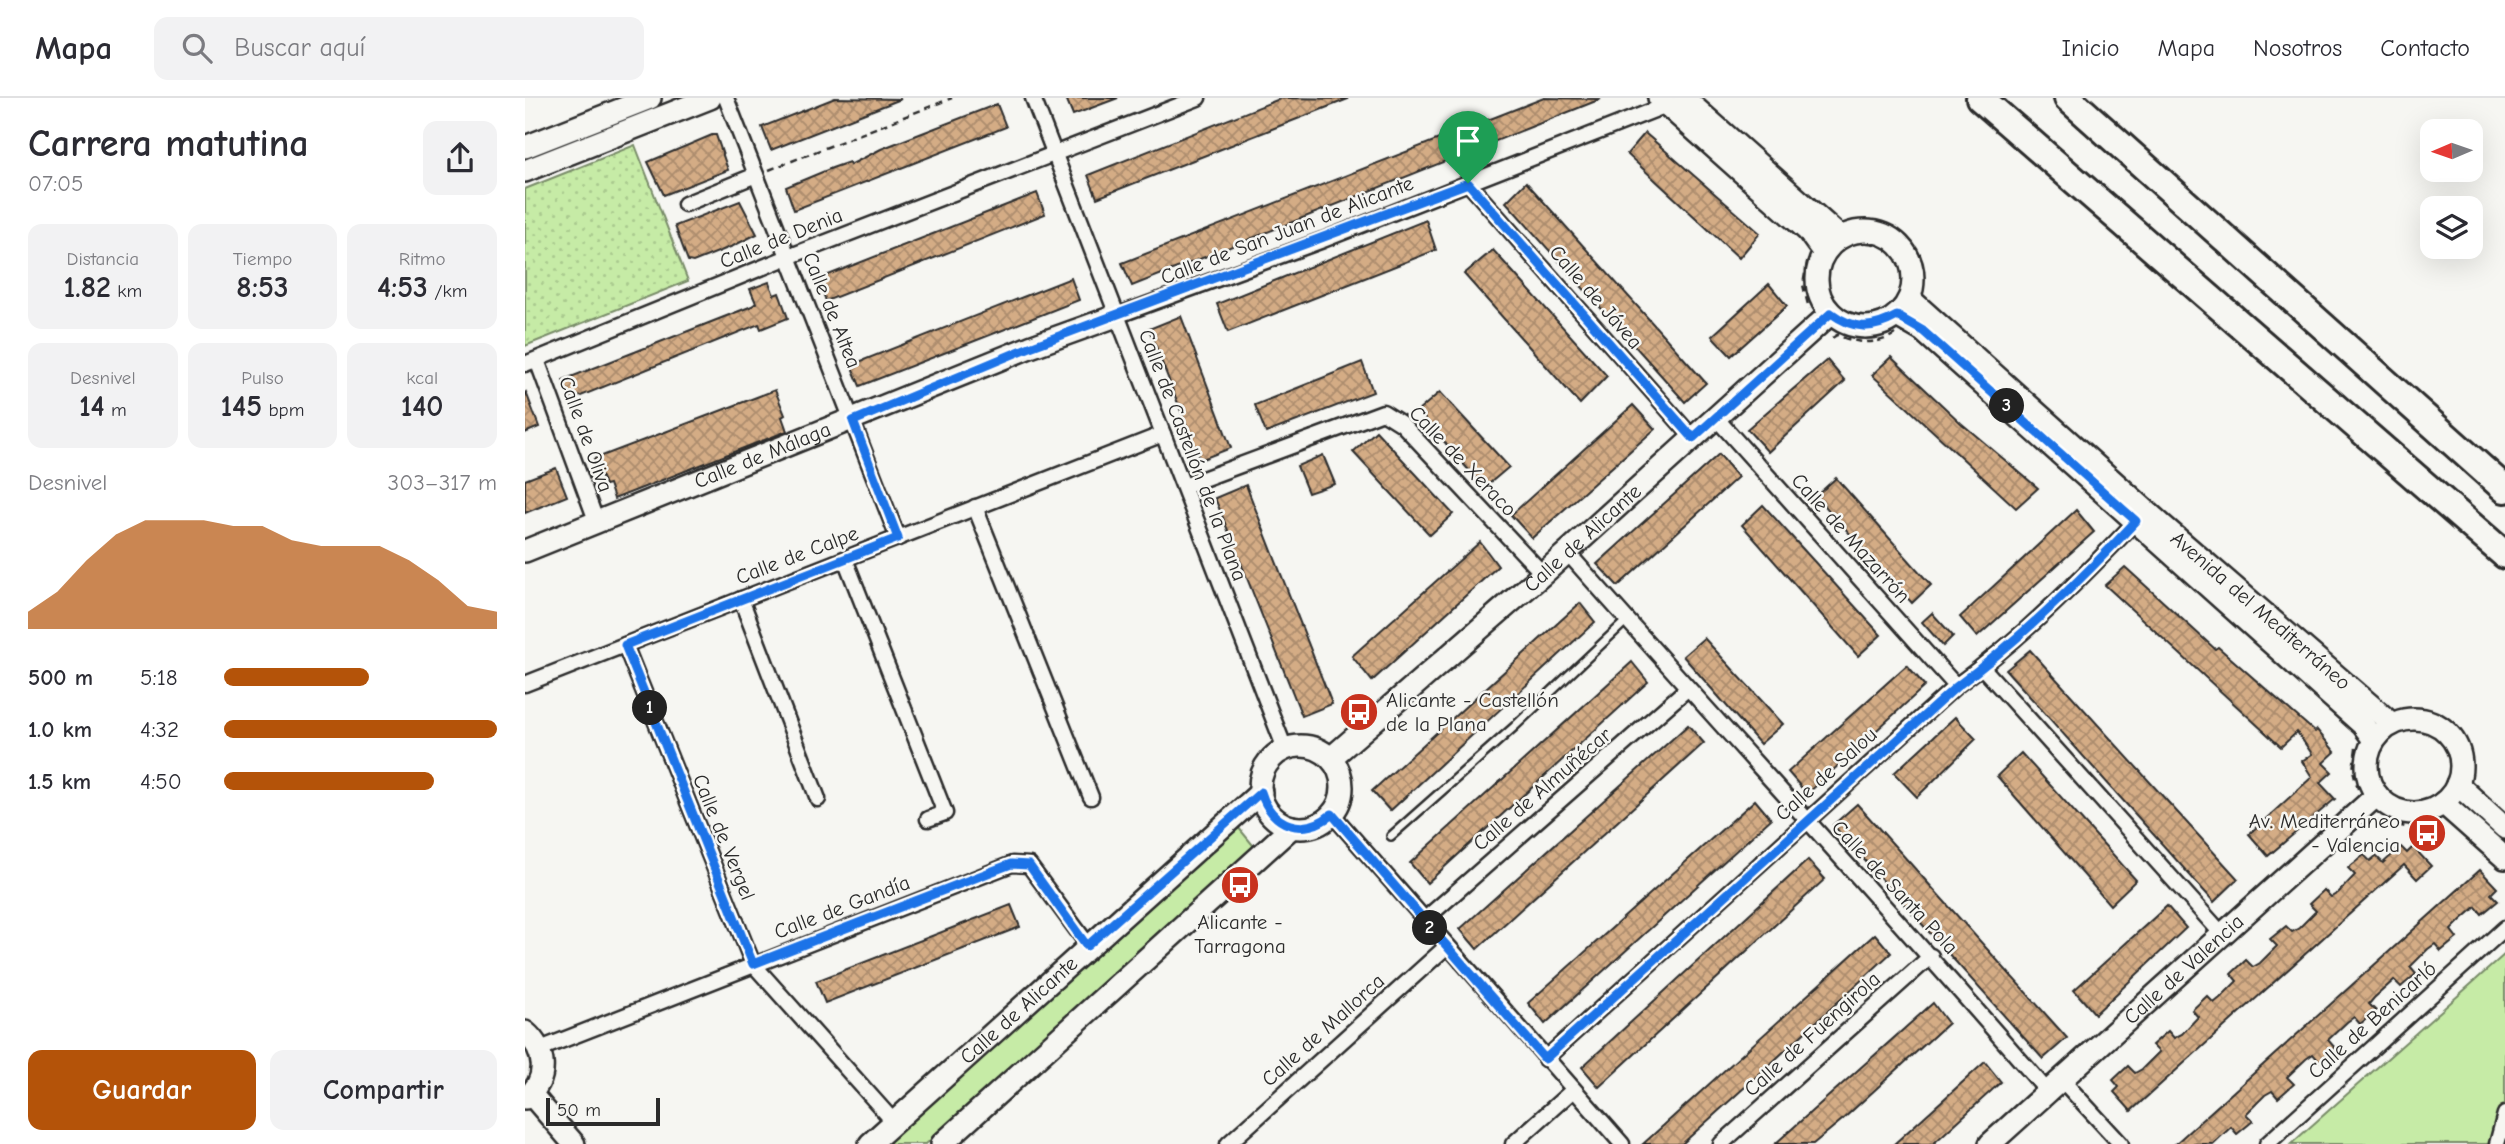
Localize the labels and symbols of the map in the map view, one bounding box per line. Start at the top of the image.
pin [1438,111,1498,183]
north arrow [2420,119,2483,182]
street label: Calle de San Juan de Alicante [1157,171,1417,289]
street label: Calle de Denia [716,203,846,273]
street label: Calle de Jávea [1545,240,1647,354]
street label: Calle de Altea [798,249,866,371]
street label: Calle de Castellón de la Plana [1134,326,1252,584]
street label: Calle de Oliva [554,373,618,495]
pin: 3 [1989,388,2025,424]
street label: Calle de Xeraco [1404,401,1522,521]
street label: Calle de Málaga [691,417,834,493]
street label: Calle de Mazarrón [1787,468,1915,608]
street label: Calle de Alicante [1519,479,1646,597]
street label: Calle de Calpe [732,521,862,589]
street label: Avenida del Mediterráneo [2166,526,2355,695]
place label: Alicante - Castellón de la Plana [1386,688,1559,736]
pin: 1 [633,690,667,726]
bus stop icon: Alicante - Castellón de la Plana [1338,691,1380,733]
street label: Calle de Almuñécar [1468,722,1617,856]
street label: Calle de Salou [1770,722,1882,826]
street label: Calle de Vergel [688,771,760,903]
place label: Av. Mediterráneo - Valencia [2249,809,2400,857]
bus stop icon: Av. Mediterráneo - Valencia [2406,812,2448,854]
street label: Calle de Santa Pola [1827,815,1963,959]
bus stop icon: Alicante - Tarragona [1219,864,1261,906]
street label: Calle de Gandía [771,870,913,944]
street label: Calle de Valencia [2119,909,2249,1029]
place label: Alicante - Tarragona [1194,910,1286,958]
pin: 2 [1413,910,1447,946]
street label: Calle de Alicante [955,951,1082,1069]
street label: Calle de Benicarló [2303,956,2441,1084]
street label: Calle de Fuengirola [1739,967,1885,1101]
street label: Calle de Mallorca [1257,969,1389,1091]
scale bar [546,1095,660,1127]

